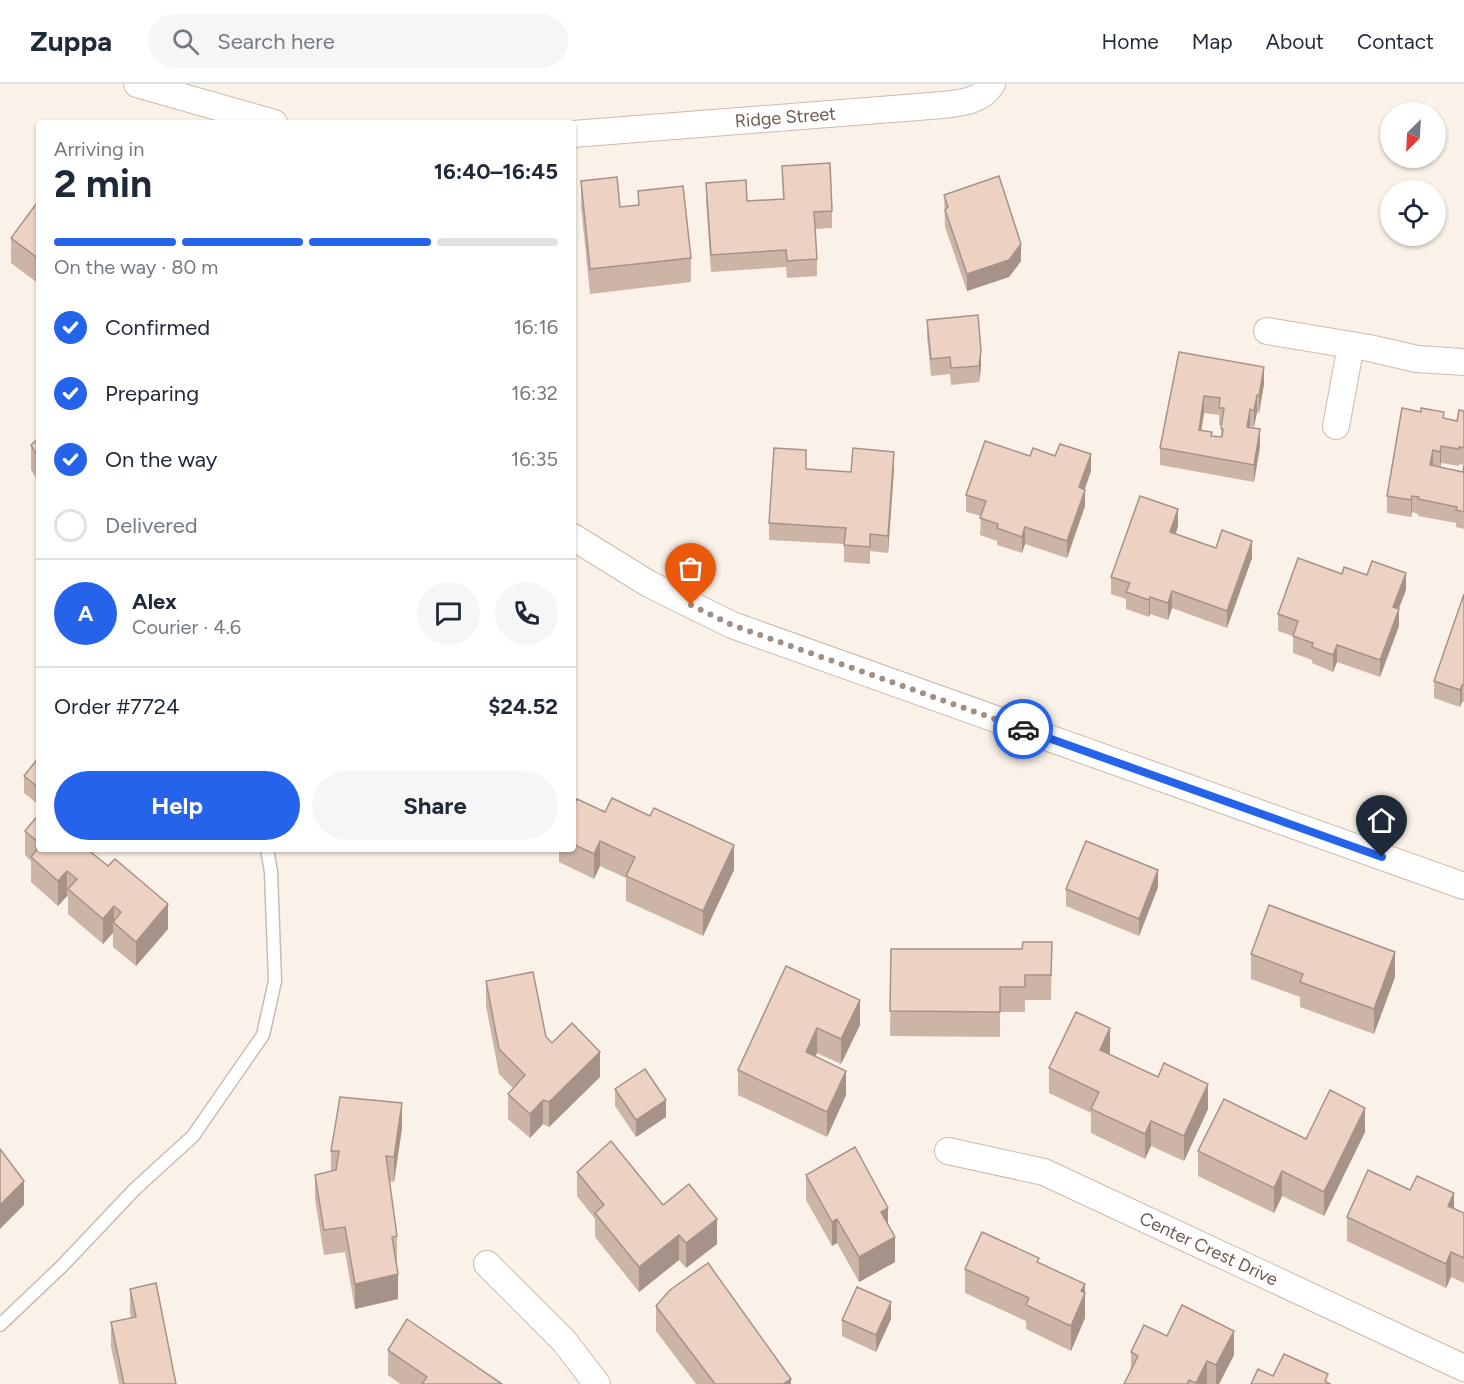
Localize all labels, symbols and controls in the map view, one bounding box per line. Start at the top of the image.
search box [148,14,568,68]
text: Zuppa [30,24,112,58]
icon: search [169,25,202,58]
text: Search here [217,28,335,55]
text: Home [1102,29,1159,54]
text: Map [1192,29,1233,54]
text: About [1266,29,1324,54]
text: Contact [1357,29,1434,54]
street label: Ridge Street [734,102,837,132]
north arrow [1380,102,1446,168]
map controls [1380,102,1446,246]
text: Arriving in [54,137,144,161]
text: 16:40–16:45 [434,158,558,185]
text: 2 min [54,160,152,207]
button: locate [1380,180,1446,246]
text: On the way · 80 m [54,255,218,279]
icon: check [54,311,87,344]
text: Confirmed [105,314,210,341]
text: 16:16 [514,315,558,339]
icon: check [54,377,87,410]
text: Preparing [105,380,199,407]
text: 16:32 [511,381,558,405]
icon: check [54,443,87,476]
text: On the way [105,446,217,473]
text: 16:35 [511,447,558,471]
text: Delivered [105,512,198,539]
pin [665,543,716,605]
icon: bag [674,552,707,585]
button: chat [417,582,480,645]
button: phone [495,582,558,645]
text: Alex [132,588,177,615]
text: A [78,600,93,627]
text: Courier · 4.6 [132,615,241,639]
text: Order #7724 [54,693,180,720]
text: $24.52 [488,693,558,720]
courier [993,699,1053,759]
icon: car [1007,713,1040,746]
button: Help [54,771,300,840]
button: Share [312,771,558,840]
pin [1356,795,1407,857]
icon: home [1365,804,1398,837]
street label: Center Crest Drive [1136,1207,1282,1291]

